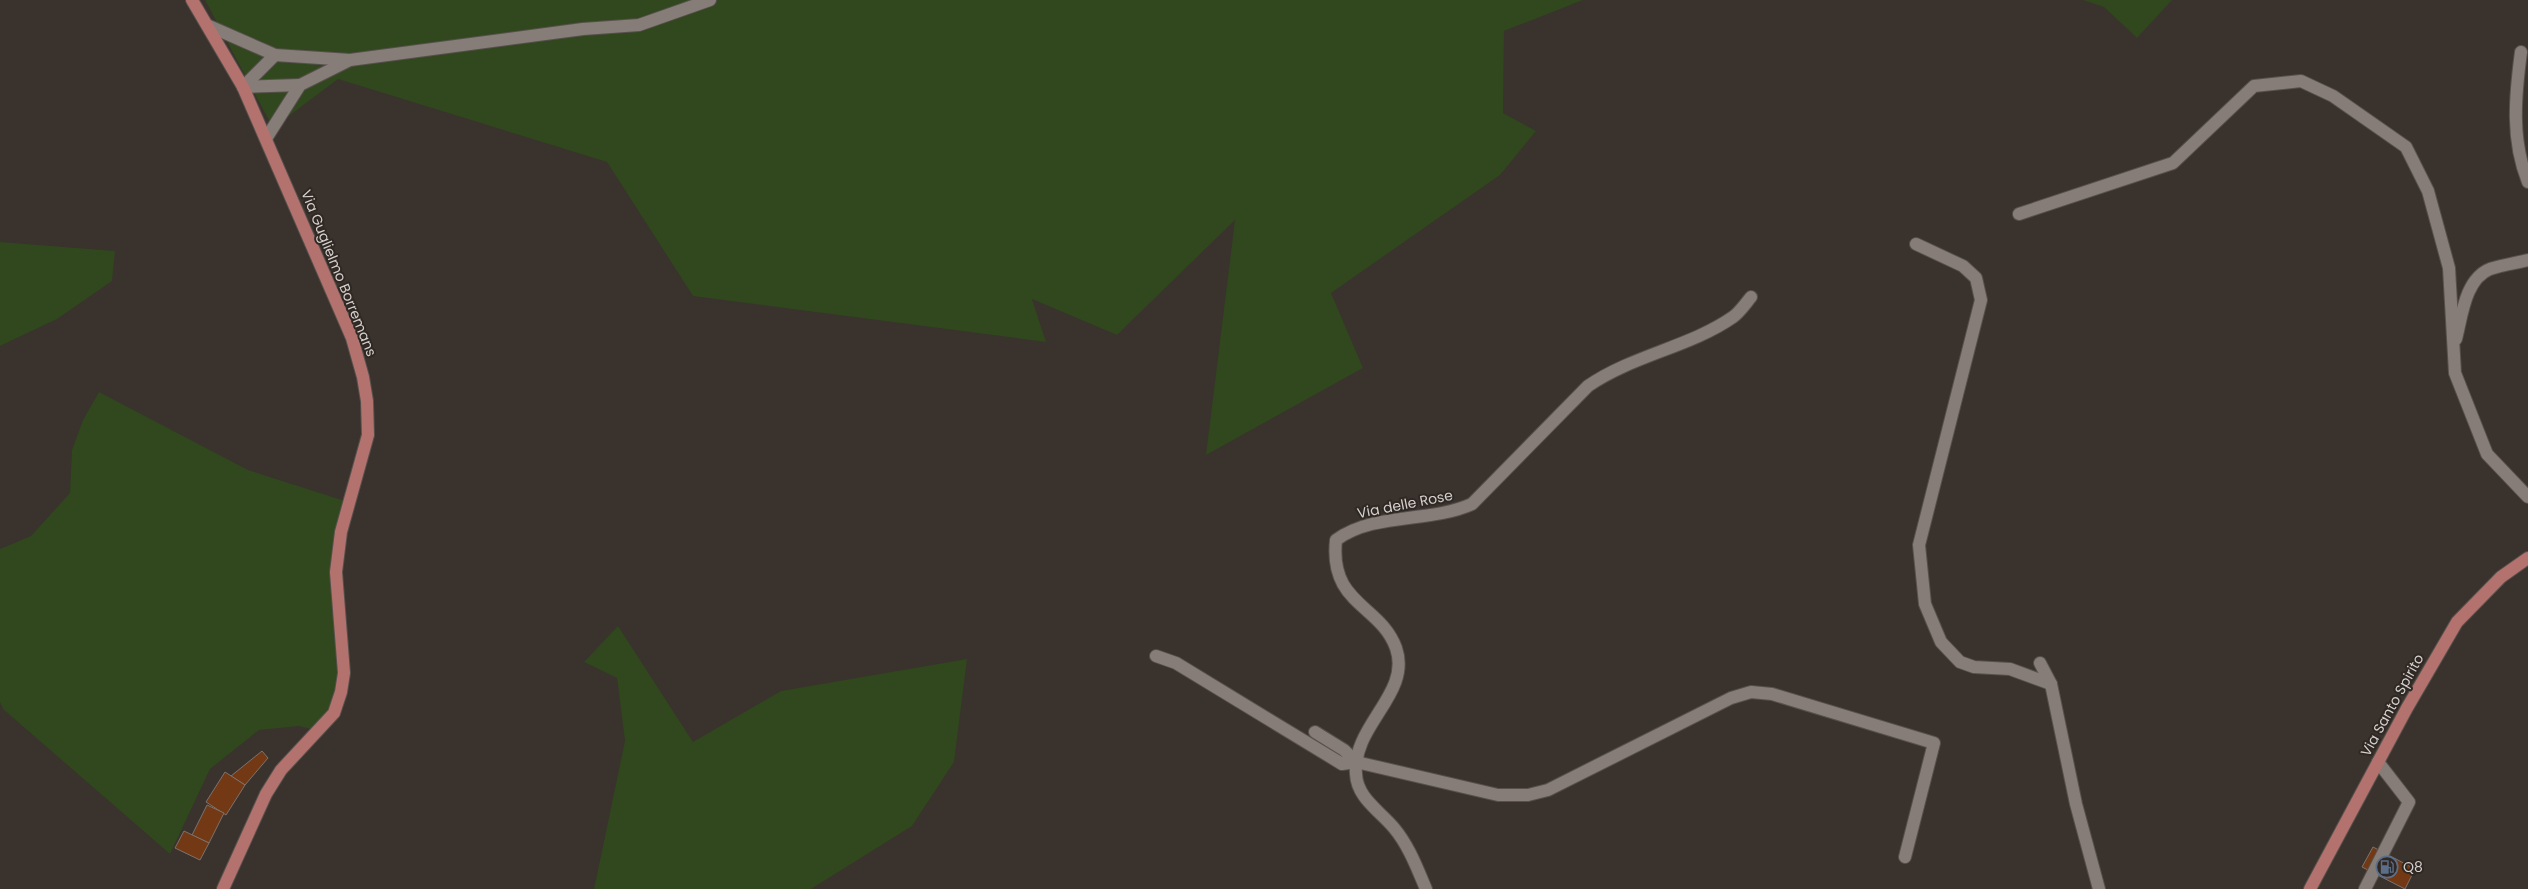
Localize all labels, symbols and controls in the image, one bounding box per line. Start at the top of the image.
street label: Via Guglielmo Borremans [296,187,382,359]
street label: Via delle Rose [1355,485,1455,523]
street label: Via Santo Spirito [2356,650,2428,760]
fuel station icon: Q8 [2375,855,2399,879]
place label: Q8 [2403,857,2423,877]

